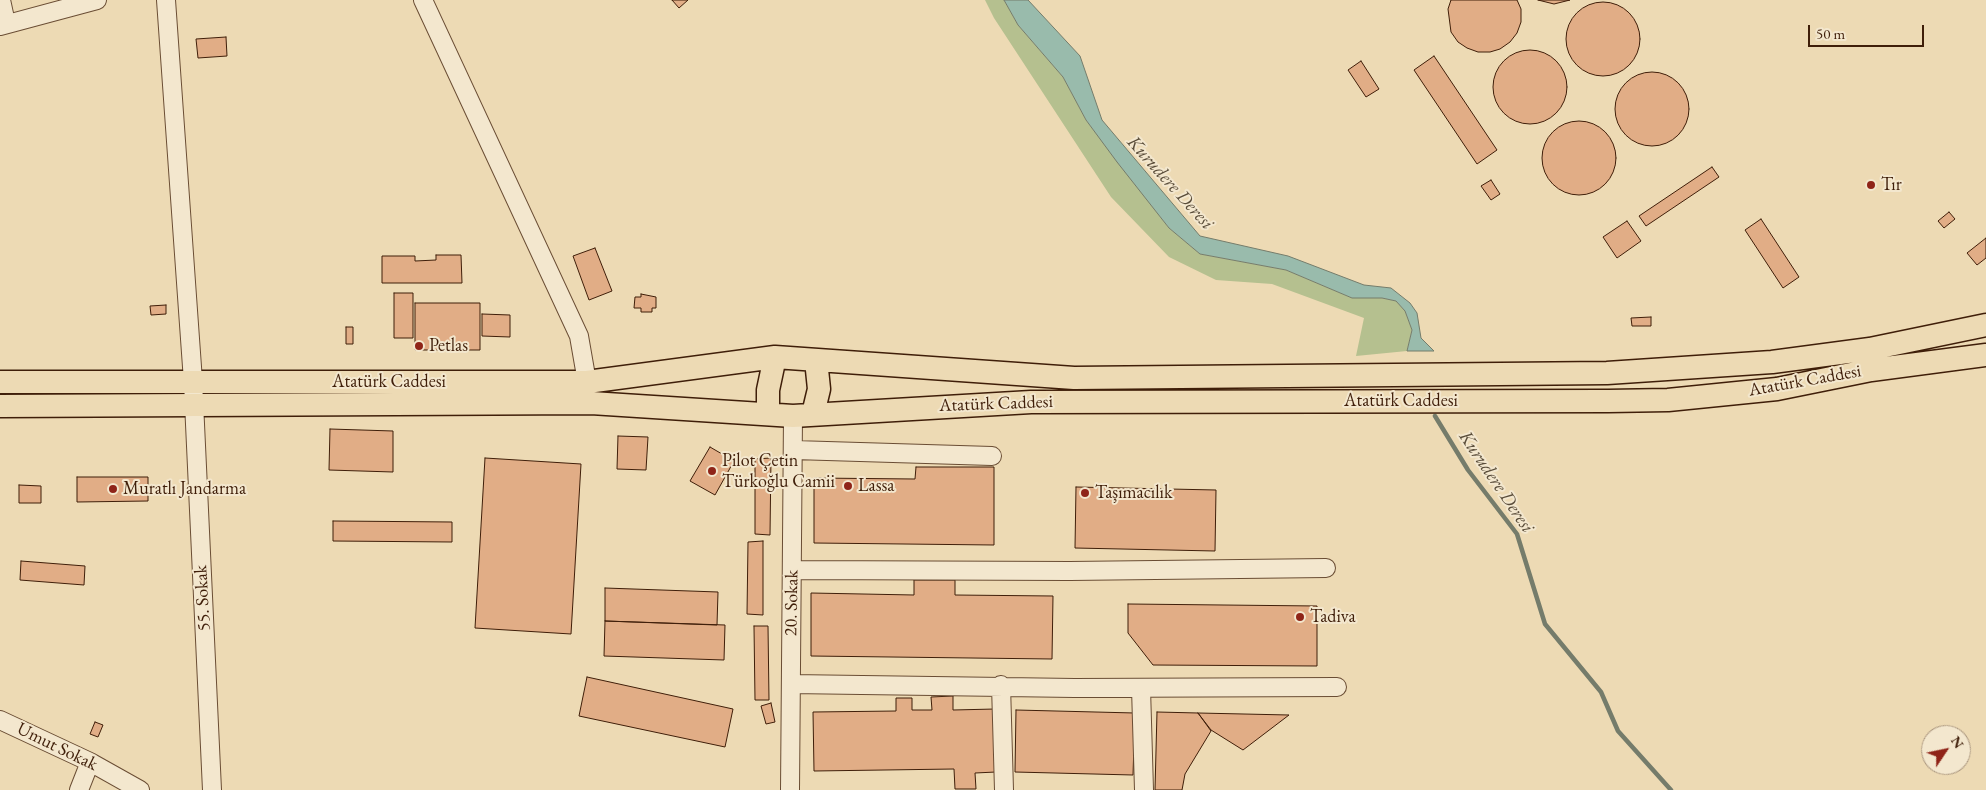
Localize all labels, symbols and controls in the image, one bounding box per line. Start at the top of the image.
scale bar [1811,15,1927,47]
text: 50 m [1816,24,1845,43]
water label: Kurudere Deresi [1122,131,1218,235]
place label: Tır [1881,174,1902,196]
marker: Tır [1865,179,1877,191]
place label: Petlas [429,335,468,357]
marker: Petlas [413,340,425,352]
street label: Atatürk Caddesi [1747,360,1863,402]
street label: Atatürk Caddesi [332,371,446,393]
street label: Atatürk Caddesi [1344,390,1458,412]
street label: Atatürk Caddesi [939,391,1053,417]
water label: Kurudere Deresi [1454,427,1538,537]
place label: Pilot Çetin Türkoğlu Camii [722,450,835,492]
marker: Pilot Çetin Türkoğlu Camii [706,465,718,477]
place label: Lassa [858,475,895,497]
place label: Muratlı Jandarma [123,478,246,500]
marker: Lassa [842,480,854,492]
place label: Taşımacılık [1095,482,1172,504]
marker: Muratlı Jandarma [107,483,119,495]
marker: Taşımacılık [1079,487,1091,499]
street label: 55. Sokak [190,564,216,632]
street label: 20. Sokak [781,570,803,636]
place label: Tadiva [1310,606,1356,628]
marker: Tadiva [1294,611,1306,623]
street label: Umut Sokak [13,718,101,776]
north arrow [1921,725,1971,775]
text: N [1947,732,1968,752]

